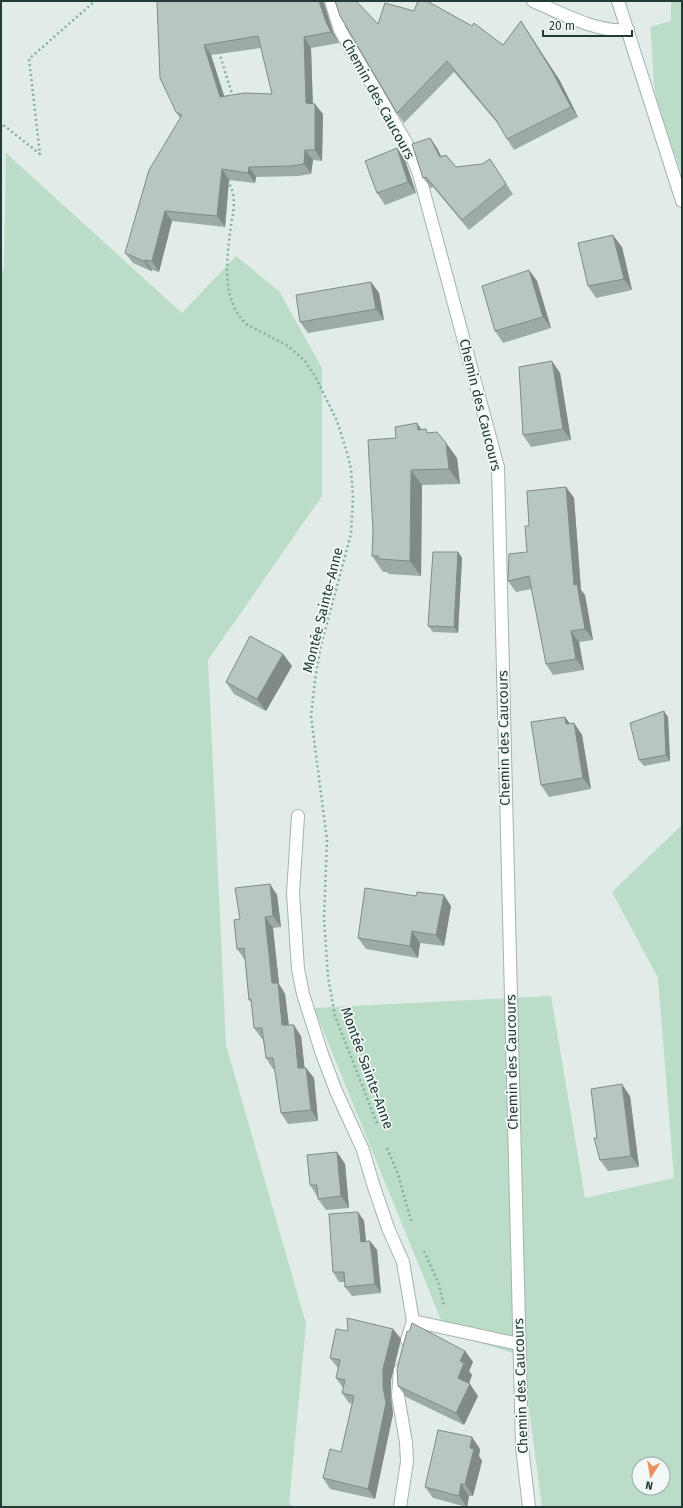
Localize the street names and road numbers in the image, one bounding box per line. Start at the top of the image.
street label: Chemin des Caucours [338,36,419,163]
street label: Chemin des Caucours [455,337,505,473]
street label: Montée Sainte-Anne [299,546,347,674]
street label: Chemin des Caucours [494,670,514,806]
street label: Chemin des Caucours [502,994,522,1130]
street label: Montée Sainte-Anne [337,1005,397,1131]
street label: Chemin des Caucours [510,1317,532,1454]

